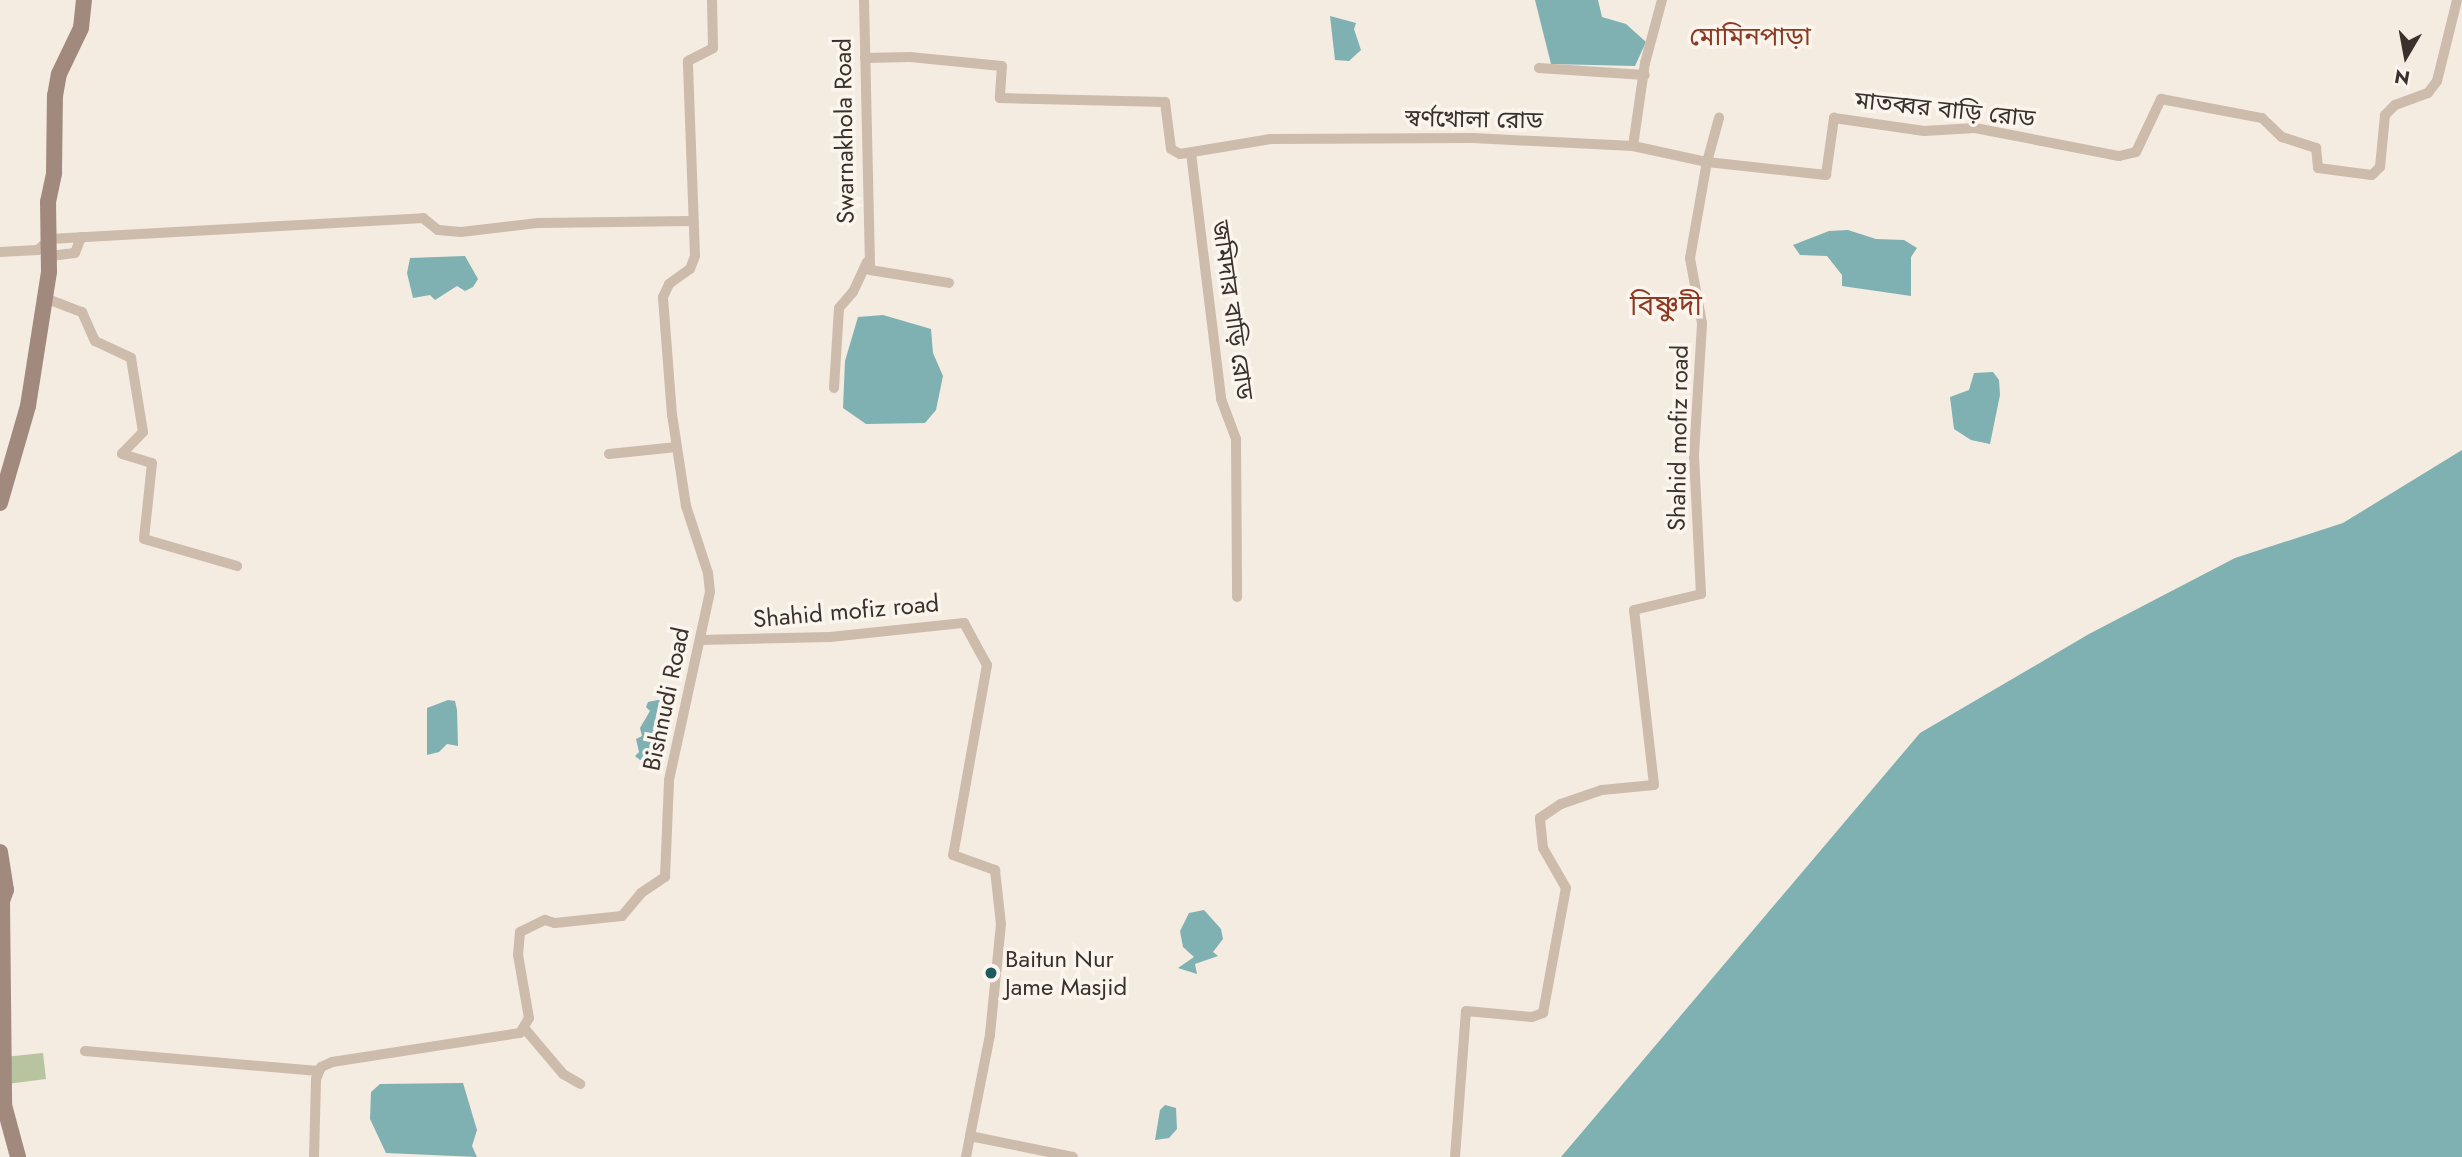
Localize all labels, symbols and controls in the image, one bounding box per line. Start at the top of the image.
district label: মোমিনপাড়া [1689,21,1811,53]
north arrow [2371,21,2441,91]
street label: Swarnakhola Road [828,38,860,224]
text: N [2392,63,2412,92]
street label: মাতব্বর বাড়ি রোড [1853,85,2037,133]
street label: স্বর্ণখোলা রোড [1405,103,1543,135]
street label: জমিদার বাড়ি রোড [1206,219,1260,401]
district label: বিষ্ণুদী [1630,289,1702,323]
street label: Shahid mofiz road [1662,345,1694,531]
street label: Shahid mofiz road [752,589,940,633]
street label: Bishnudi Road [637,625,695,773]
place label: Baitun Nur Jame Masjid [1005,945,1127,1001]
marker: Baitun Nur Jame Masjid [983,965,999,981]

